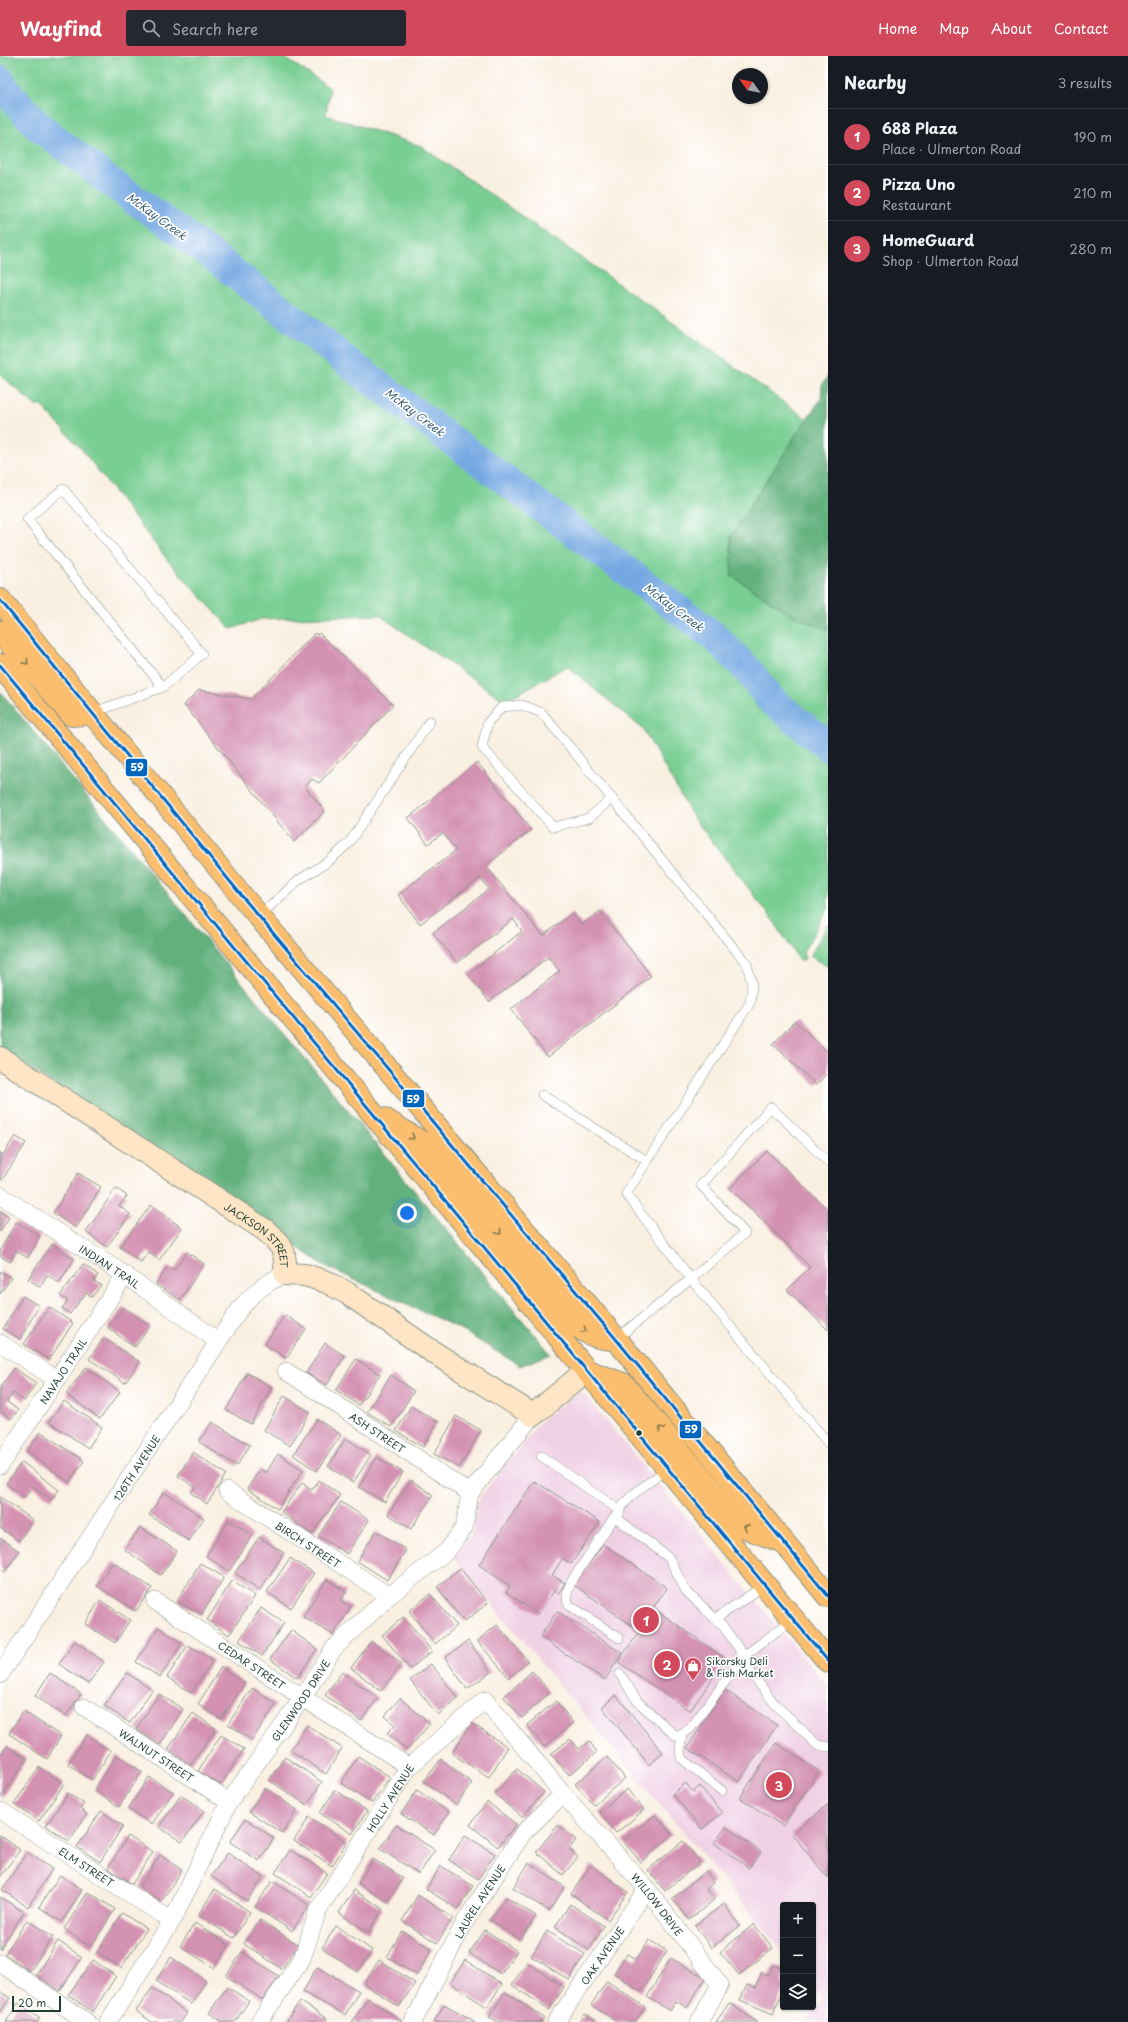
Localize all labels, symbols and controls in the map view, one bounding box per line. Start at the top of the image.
search box [126,10,406,46]
text: Wayfind [20,14,102,42]
icon: search [140,17,162,39]
text: Search here [172,17,258,40]
text: Home [878,18,917,39]
text: Map [939,18,969,39]
text: About [991,18,1032,39]
text: Contact [1054,18,1108,39]
north arrow [732,68,768,104]
text: Nearby [844,69,906,95]
text: 3 results [1058,73,1112,92]
text: 688 Plaza [882,116,958,139]
text: 1 [854,127,860,146]
text: 190 m [1073,127,1112,146]
text: Place · Ulmerton Road [882,139,1021,158]
text: Pizza Uno [882,172,955,195]
text: 2 [852,183,862,202]
text: 210 m [1073,183,1112,202]
water label: McKay Creek [123,188,192,244]
text: Restaurant [882,195,952,214]
text: HomeGuard [882,228,974,251]
text: 3 [853,239,861,258]
text: 280 m [1070,239,1112,258]
text: Shop · Ulmerton Road [882,251,1019,270]
water label: McKay Creek [382,384,449,441]
water label: McKay Creek [641,579,708,636]
one-way arrow [21,657,28,664]
line badge: 59 [125,758,148,777]
text: 59 [130,758,144,775]
line badge: 59 [402,1089,425,1108]
text: 59 [406,1090,420,1107]
one-way arrow [408,1132,415,1139]
street label: JACKSON STREET [222,1198,293,1268]
your location [397,1203,417,1223]
one-way arrow [495,1227,502,1235]
street label: INDIAN TRAIL [77,1240,144,1291]
one-way arrow [580,1325,587,1333]
street label: NAVAJO TRAIL [35,1335,89,1406]
street label: ASH STREET [347,1408,409,1456]
line badge: 59 [679,1420,702,1439]
text: 59 [684,1420,698,1437]
one-way arrow [659,1427,666,1434]
unlabelled marker [634,1428,644,1438]
street label: 126TH AVENUE [109,1431,163,1504]
street label: BIRCH STREET [273,1517,344,1571]
one-way arrow [743,1524,750,1532]
pin: 1 [633,1605,659,1635]
street label: CEDAR STREET [215,1637,289,1692]
pin: 2 [654,1649,680,1679]
place label: Sikorsky Deli & Fish Market [706,1653,774,1680]
street label: GLENWOOD DRIVE [267,1656,333,1744]
shop icon: Sikorsky Deli & Fish Market [683,1656,703,1681]
street label: WALNUT STREET [116,1725,197,1785]
street label: HOLLY AVENUE [362,1761,417,1835]
pin: 3 [766,1770,792,1800]
street label: ELM STREET [56,1843,117,1890]
street label: LAUREL AVENUE [450,1861,508,1941]
street label: WILLOW DRIVE [628,1869,687,1938]
map controls [780,1902,816,2010]
button: + [780,1902,816,1938]
street label: OAK AVENUE [576,1923,627,1987]
button: − [780,1938,816,1974]
button: layers [780,1974,816,2010]
scale bar [12,1994,61,2013]
text: 20 m [18,1994,46,2011]

